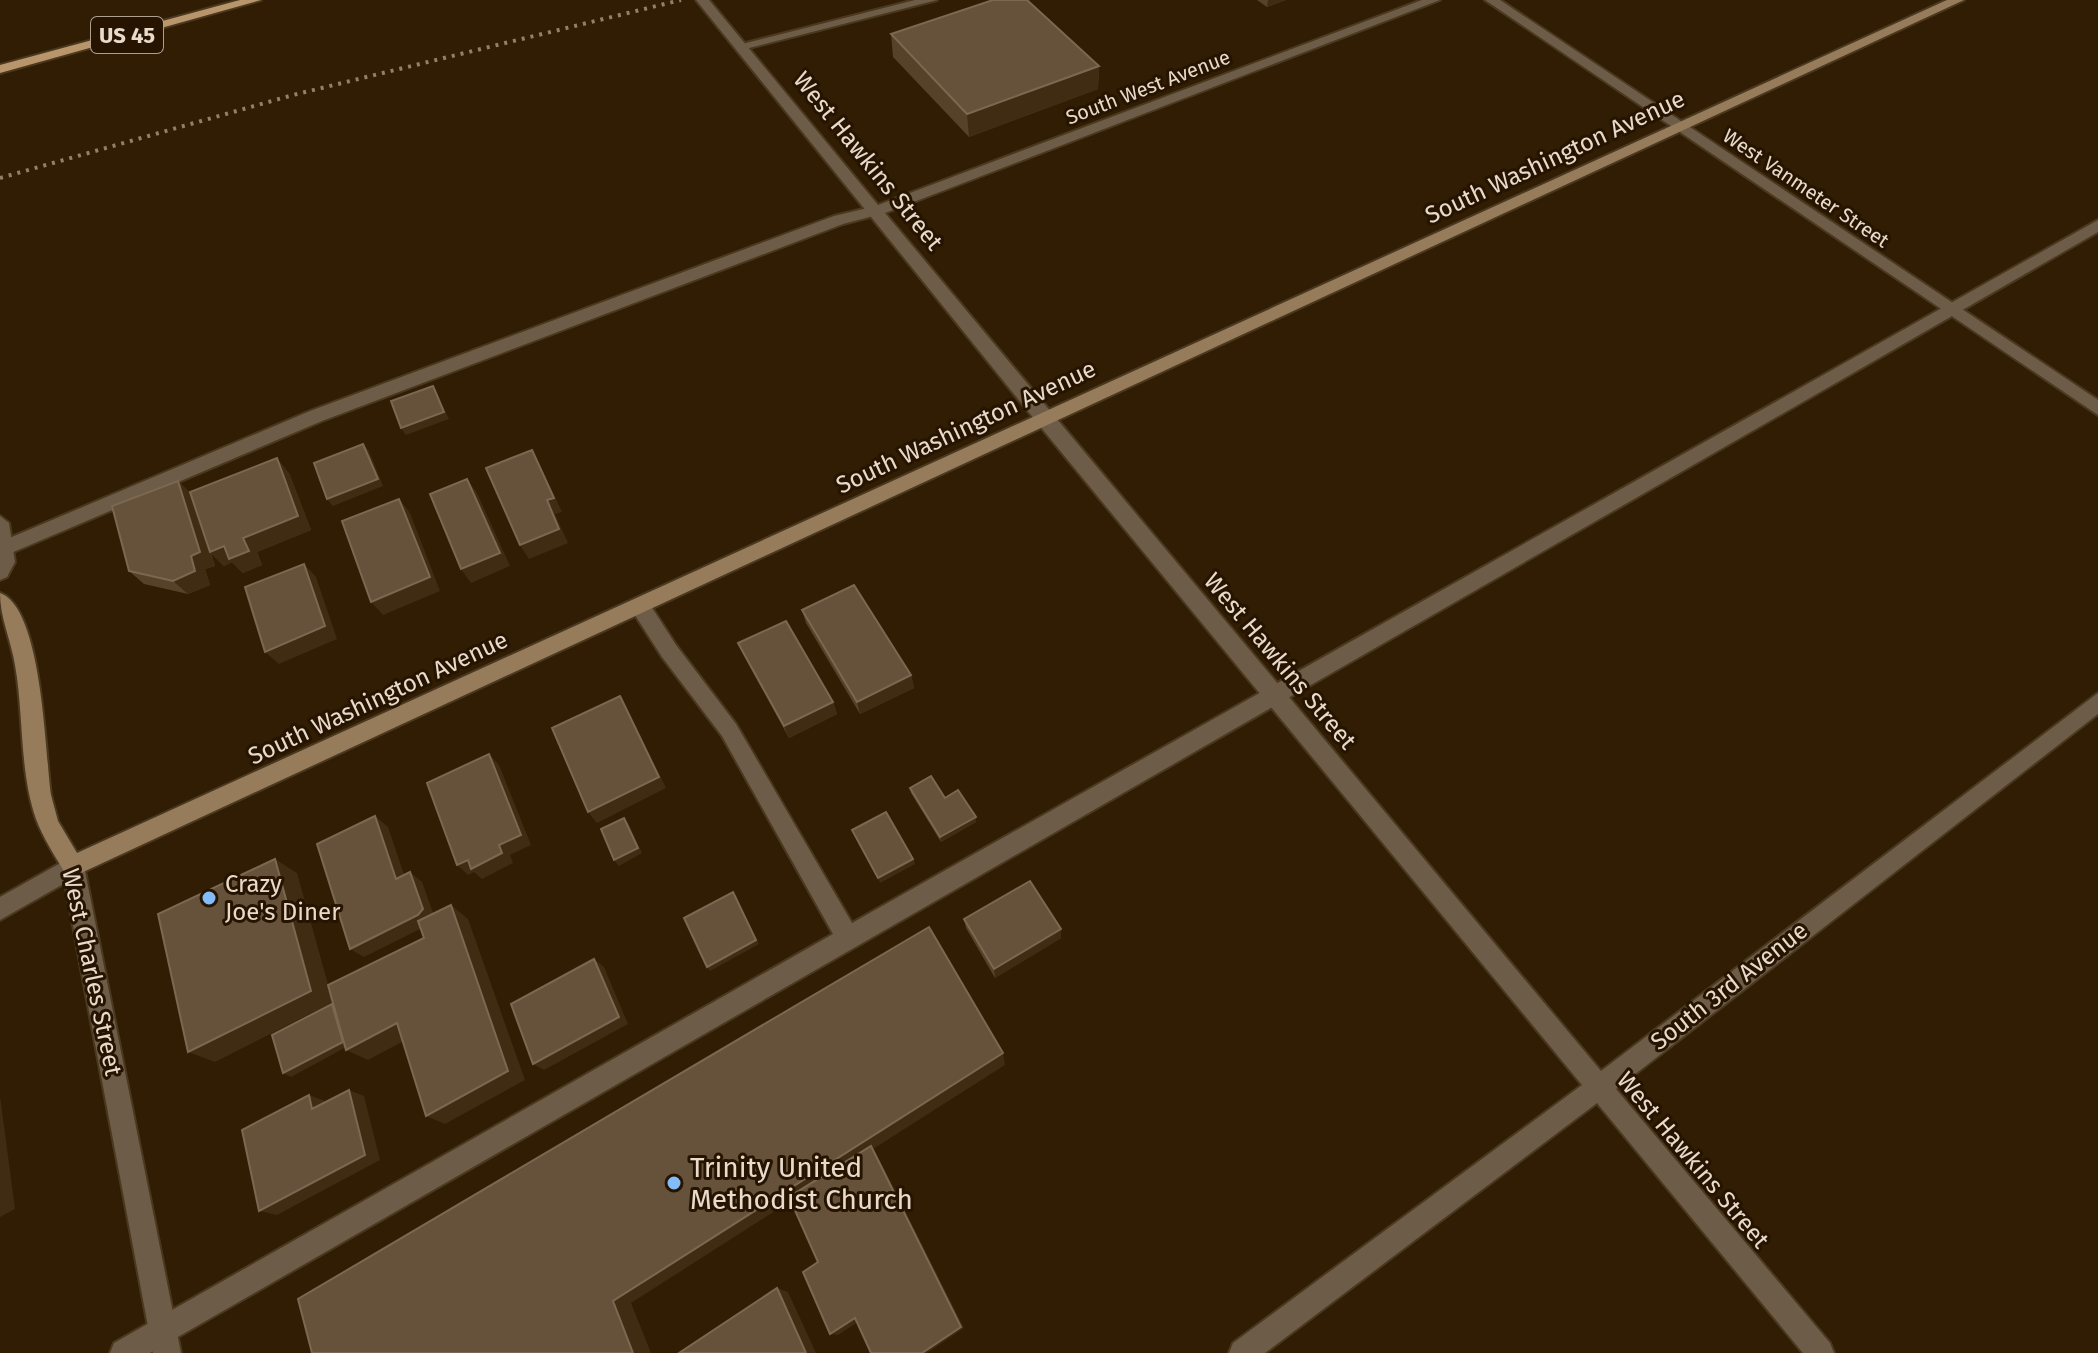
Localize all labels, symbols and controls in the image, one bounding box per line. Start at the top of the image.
road number: US 45 [91,17,163,53]
street label: South West Avenue [1063,45,1233,129]
street label: West Hawkins Street [788,66,949,256]
street label: South Washington Avenue [1421,84,1689,230]
street label: West Vanmeter Street [1718,123,1894,253]
street label: South Washington Avenue [832,354,1100,500]
street label: West Hawkins Street [1198,567,1362,755]
street label: South Washington Avenue [244,625,512,771]
street label: West Charles Street [56,866,128,1079]
place label: Crazy Joe's Diner [225,870,341,926]
marker: Crazy Joe's Diner [200,889,218,907]
street label: South 3rd Avenue [1645,916,1813,1056]
street label: West Hawkins Street [1611,1066,1775,1254]
place label: Trinity United Methodist Church [690,1151,913,1216]
marker: Trinity United Methodist Church [665,1174,683,1192]

